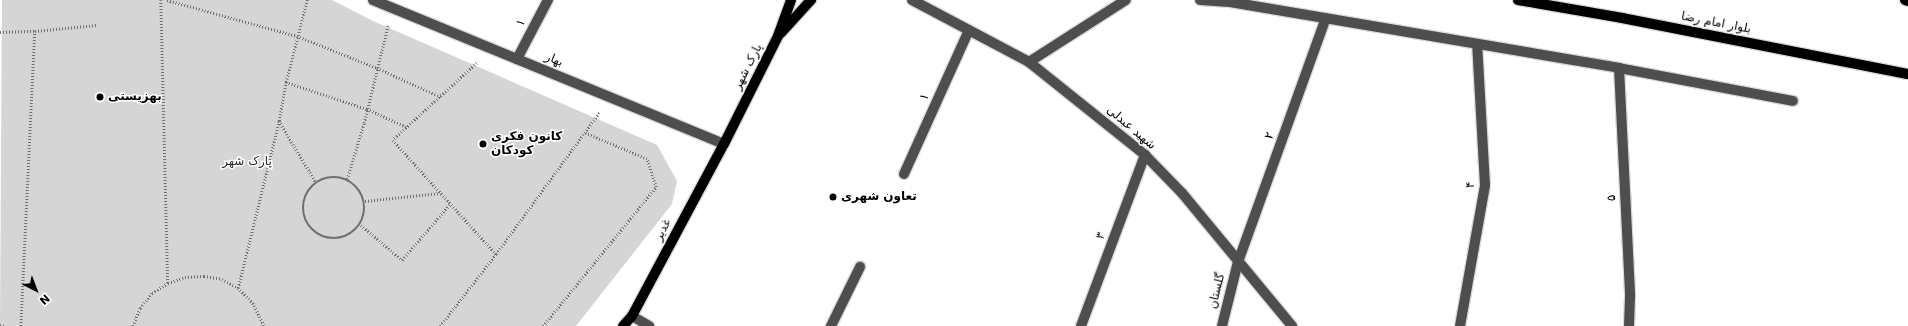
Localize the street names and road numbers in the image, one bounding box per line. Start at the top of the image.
street label: بلوار امام رضا [1680,9,1752,37]
street label: ۱ [513,17,529,29]
street label: پارک شهر [730,42,766,92]
street label: بهار [543,50,565,70]
street label: ۱ [917,91,933,103]
street label: شهید عبدلی [1103,103,1159,153]
street label: ۲ [1262,131,1278,141]
street label: ۴ [1464,181,1478,189]
street label: ۵ [1605,194,1619,202]
street label: غدیر [651,217,675,243]
street label: ۳ [1093,231,1109,241]
street label: گلستان [1206,272,1228,310]

